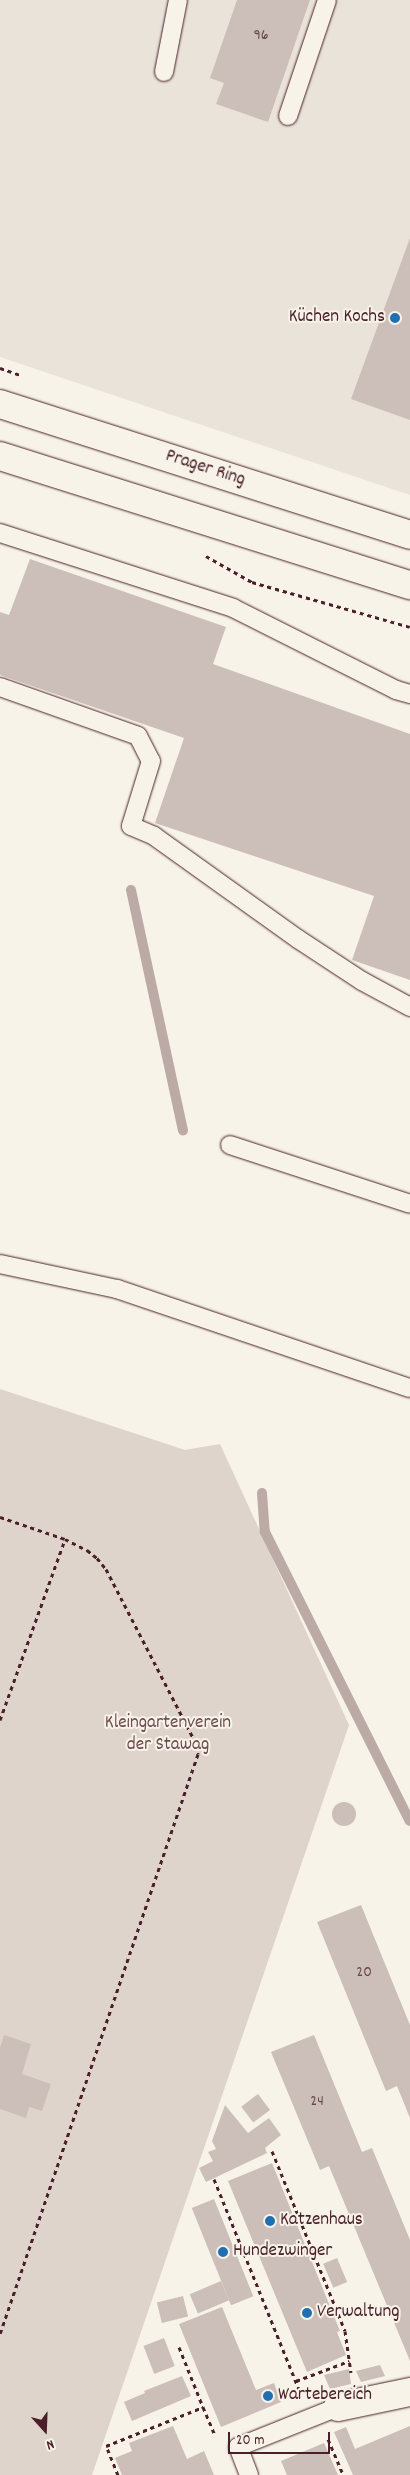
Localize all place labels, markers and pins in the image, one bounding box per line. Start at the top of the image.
place label: Küchen Kochs [289,307,385,329]
marker: Küchen Kochs [389,312,401,324]
place label: Katzenhaus [280,2210,363,2232]
marker: Katzenhaus [264,2215,276,2227]
place label: Hundezwinger [233,2241,332,2263]
marker: Hundezwinger [217,2246,229,2258]
place label: Verwaltung [317,2302,400,2324]
marker: Verwaltung [301,2307,313,2319]
place label: Wartebereich [278,2385,372,2407]
marker: Wartebereich [262,2390,274,2402]

